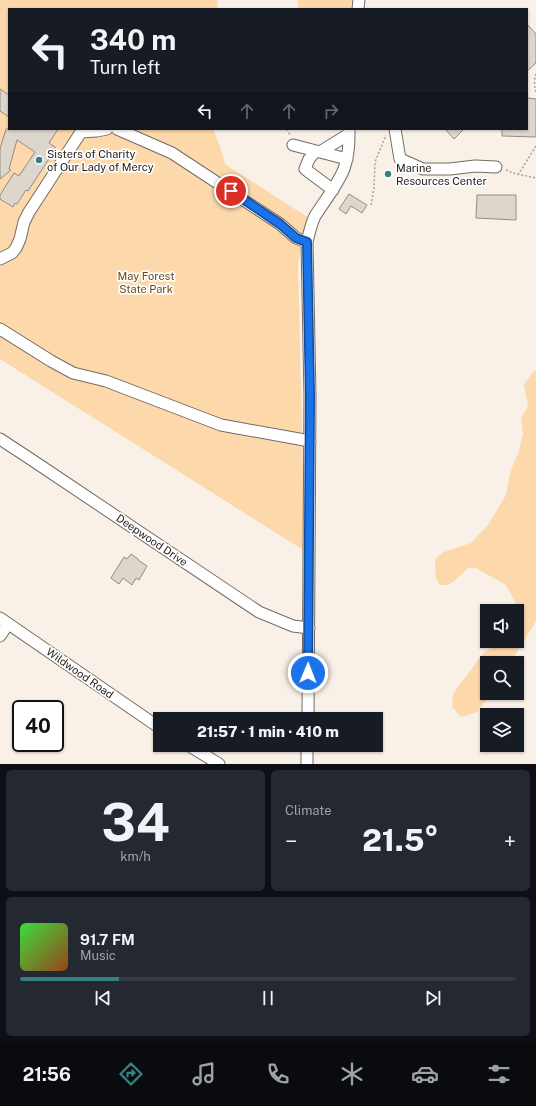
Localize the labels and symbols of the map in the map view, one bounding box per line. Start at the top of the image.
place label: Sisters of Charity of Our Lady of Mercy [47,148,154,173]
marker: Sisters of Charity of Our Lady of Mercy [34,155,44,165]
place label: Marine Resources Center [396,162,487,187]
marker: Marine Resources Center [383,169,393,179]
pin [214,174,248,208]
park label: May Forest State Park [118,270,174,295]
street label: Deepwood Drive [114,512,190,568]
street label: Wildwood Road [44,645,116,701]
position arrow [287,652,329,694]
speed limit sign: 40 [12,700,64,752]

